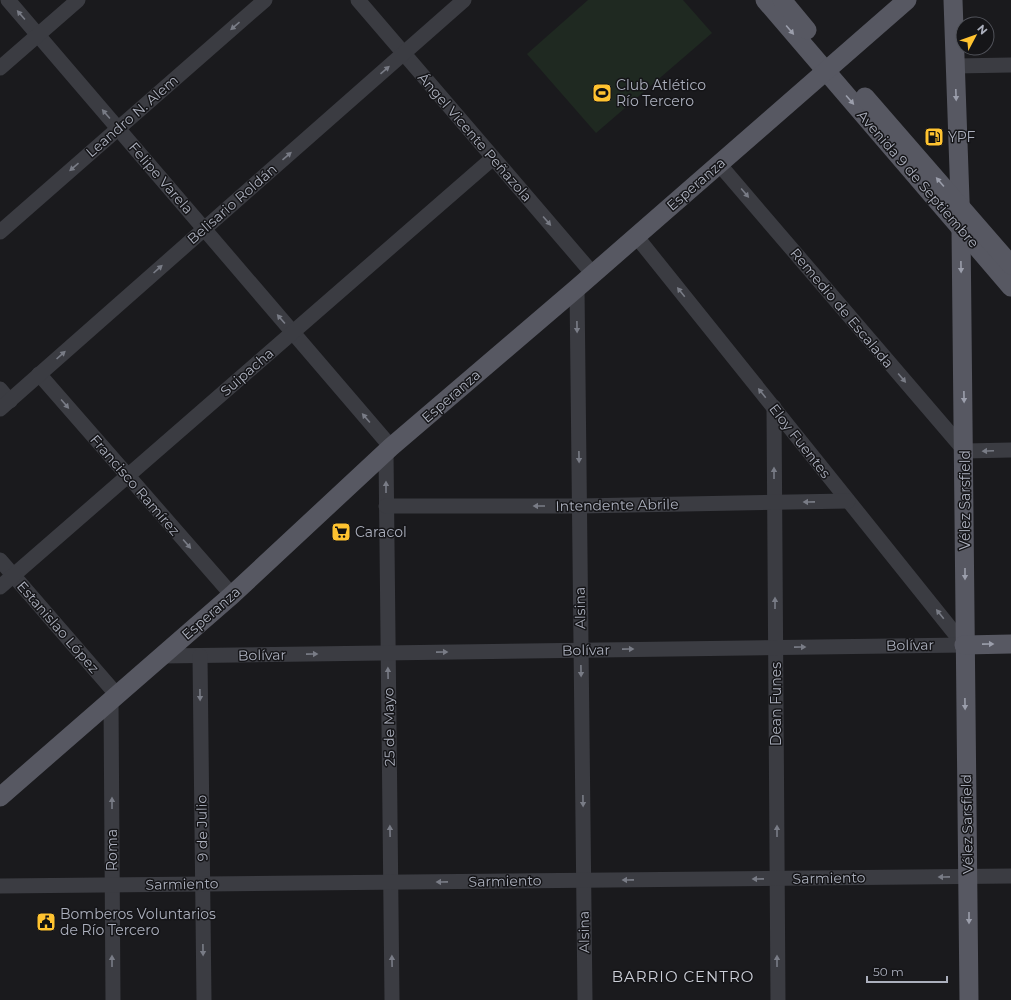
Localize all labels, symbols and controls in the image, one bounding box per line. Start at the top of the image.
one-way arrow [17,11,26,20]
north arrow [955,16,995,56]
one-way arrow [230,21,241,30]
text: N [974,21,991,37]
one-way arrow [785,25,794,34]
one-way arrow [379,65,390,74]
street label: Ángel Vicente Peñazola [414,69,536,205]
street label: Leandro N. Alem [82,71,182,161]
place label: Club Atlético Río Tercero [616,76,706,110]
sports icon: Club Atlético Río Tercero [591,82,613,104]
one-way arrow [952,89,959,101]
one-way arrow [845,95,855,105]
street label: Avenida 9 de Septiembre [853,106,983,252]
one-way arrow [101,109,110,119]
fuel station icon: YPF [923,126,945,148]
place label: YPF [948,128,976,146]
street label: Felipe Varela [125,138,197,218]
one-way arrow [282,151,292,160]
street label: Esperanza [663,154,729,214]
street label: Belisario Roldán [183,160,281,248]
one-way arrow [69,162,80,171]
one-way arrow [935,177,944,188]
one-way arrow [740,188,749,199]
one-way arrow [543,216,552,226]
street label: Remedio de Escalada [787,244,897,372]
one-way arrow [958,261,964,274]
one-way arrow [153,265,163,274]
one-way arrow [676,286,685,297]
one-way arrow [277,314,286,324]
one-way arrow [574,321,580,334]
street label: Suipacha [217,344,277,400]
one-way arrow [55,351,66,360]
street label: Esperanza [418,366,484,426]
one-way arrow [897,372,906,383]
one-way arrow [758,388,767,398]
one-way arrow [960,391,967,403]
one-way arrow [60,399,69,409]
street label: Eloy Fuentes [765,400,835,482]
one-way arrow [361,412,370,423]
street label: Francisco Ramírez [86,431,184,539]
one-way arrow [981,448,994,454]
street label: Vélez Sarsfield [956,450,974,550]
one-way arrow [575,451,582,463]
one-way arrow [771,466,777,479]
one-way arrow [383,480,389,493]
street label: Intendente Abrile [555,495,679,515]
one-way arrow [802,499,815,505]
one-way arrow [532,503,545,509]
supermarket icon: Caracol [330,521,352,543]
place label: Caracol [355,523,407,541]
one-way arrow [183,539,192,549]
one-way arrow [962,568,968,581]
street label: Estanislao López [13,577,103,677]
street label: Esperanza [178,583,244,643]
street label: Alsina [571,587,589,629]
one-way arrow [772,596,778,609]
one-way arrow [935,609,944,620]
street label: Bolívar [886,636,935,654]
street label: Bolívar [562,641,611,659]
one-way arrow [982,641,994,648]
one-way arrow [794,644,807,650]
street label: Bolívar [238,646,287,664]
one-way arrow [622,646,635,652]
one-way arrow [436,649,449,655]
one-way arrow [306,651,319,657]
street label: Dean Funes [767,662,785,746]
one-way arrow [578,665,584,678]
one-way arrow [385,666,391,679]
street label: 25 de Mayo [379,687,399,766]
one-way arrow [197,689,203,702]
one-way arrow [962,698,969,710]
street label: Vélez Sarsfield [957,774,977,874]
street label: 9 de Julio [192,794,212,861]
one-way arrow [580,795,586,808]
one-way arrow [108,797,115,809]
one-way arrow [387,824,393,837]
one-way arrow [774,824,780,837]
street label: Roma [103,829,121,871]
street label: Sarmiento [792,868,866,888]
street label: Sarmiento [468,871,542,891]
street label: Sarmiento [145,874,219,894]
one-way arrow [937,874,950,880]
one-way arrow [751,876,764,882]
one-way arrow [621,877,634,883]
one-way arrow [436,878,448,885]
place label: Bomberos Voluntarios de Río Tercero [60,905,216,939]
public building icon: Bomberos Voluntarios de Río Tercero [35,911,57,933]
street label: Alsina [575,911,593,953]
one-way arrow [966,912,972,925]
one-way arrow [200,944,206,957]
one-way arrow [389,954,395,967]
one-way arrow [109,955,116,967]
one-way arrow [774,955,781,967]
scale bar [867,958,947,984]
text: 50 m [873,964,904,979]
district label: BARRIO CENTRO [612,967,754,986]

